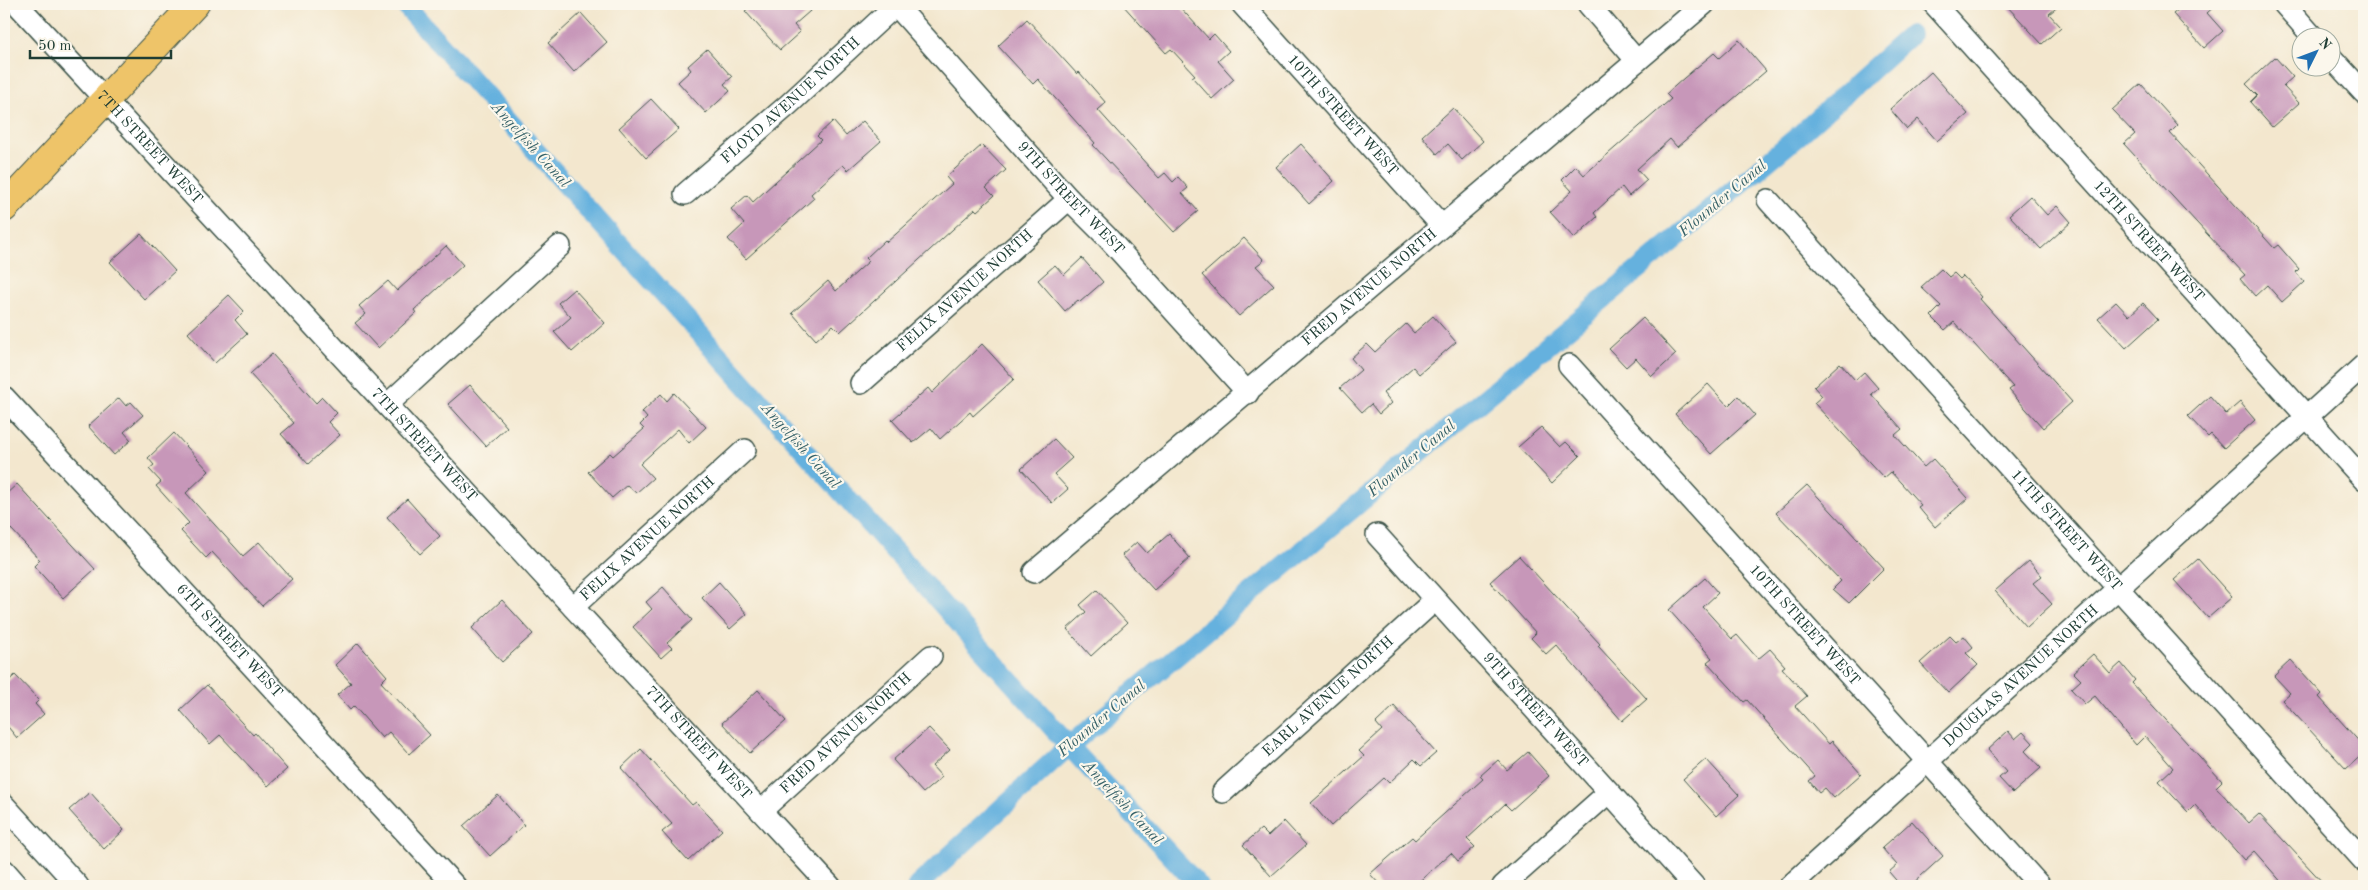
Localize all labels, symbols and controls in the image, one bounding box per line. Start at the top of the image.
scale bar [30,28,171,60]
north arrow [2290,28,2340,78]
street label: FLOYD AVENUE NORTH [718,35,863,167]
text: N [2316,35,2334,53]
text: 50 m [38,39,72,54]
street label: 10TH STREET WEST [1284,52,1401,179]
street label: 7TH STREET WEST [93,88,205,207]
water label: Angelfish Canal [487,98,573,191]
street label: 9TH STREET WEST [1014,139,1127,258]
water label: Flounder Canal [1675,158,1770,241]
street label: 12TH STREET WEST [2090,178,2207,305]
street label: FRED AVENUE NORTH [1299,226,1440,349]
street label: FELIX AVENUE NORTH [894,227,1036,355]
street label: 7TH STREET WEST [368,386,479,505]
water label: Angelfish Canal [757,399,843,492]
water label: Flounder Canal [1364,418,1459,501]
street label: 11TH STREET WEST [2008,467,2124,594]
street label: FELIX AVENUE NORTH [577,474,718,604]
street label: 10TH STREET WEST [1746,562,1863,689]
street label: 6TH STREET WEST [173,581,285,701]
street label: DOUGLAS AVENUE NORTH [1941,602,2101,750]
street label: EARL AVENUE NORTH [1260,634,1397,760]
street label: 9TH STREET WEST [1480,650,1590,770]
street label: FRED AVENUE NORTH [778,670,914,797]
water label: Flounder Canal [1054,678,1149,761]
street label: 7TH STREET WEST [642,683,754,803]
water label: Angelfish Canal [1078,757,1165,849]

